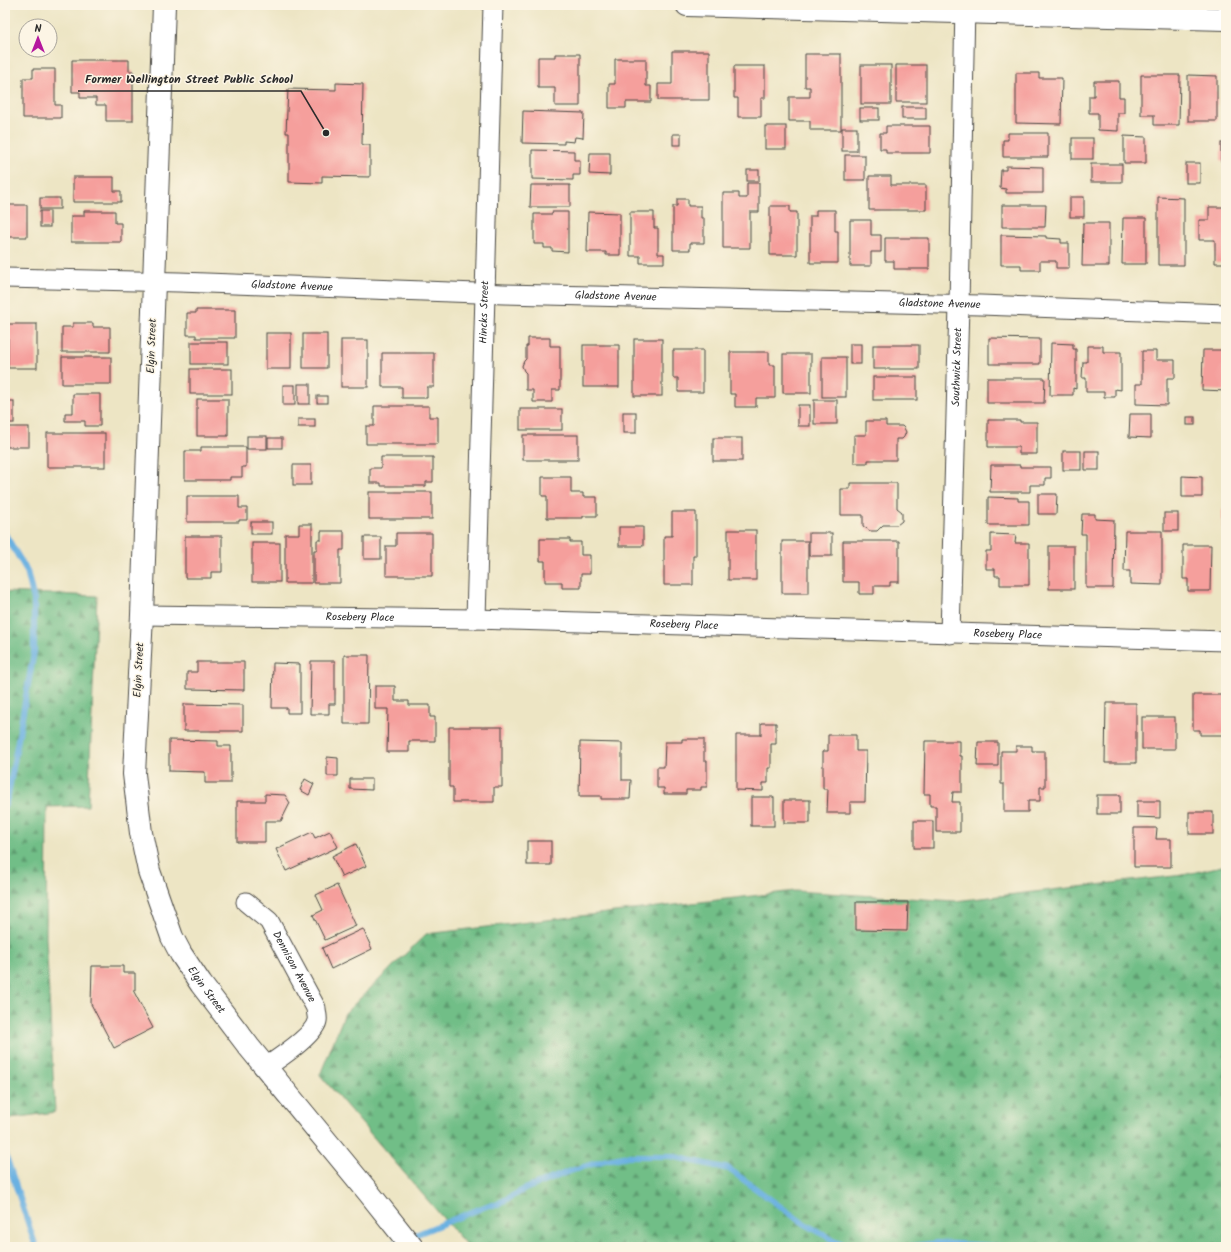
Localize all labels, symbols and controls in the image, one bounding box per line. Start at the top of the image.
north arrow [18,18,58,58]
text: N [35,20,42,38]
callout: Former Wellington Street Public School [78,67,301,91]
text: Former Wellington Street Public School [85,70,294,89]
street label: Gladstone Avenue [251,276,333,297]
street label: Hincks Street [475,280,494,344]
street label: Gladstone Avenue [575,287,657,307]
street label: Gladstone Avenue [899,294,981,314]
street label: Elgin Street [142,317,162,374]
street label: Southwick Street [947,327,967,407]
street label: Rosebery Place [325,608,395,627]
street label: Rosebery Place [649,615,719,635]
street label: Rosebery Place [973,625,1042,645]
street label: Elgin Street [129,641,149,698]
street label: Dennison Avenue [267,928,320,1006]
street label: Elgin Street [183,963,230,1018]

